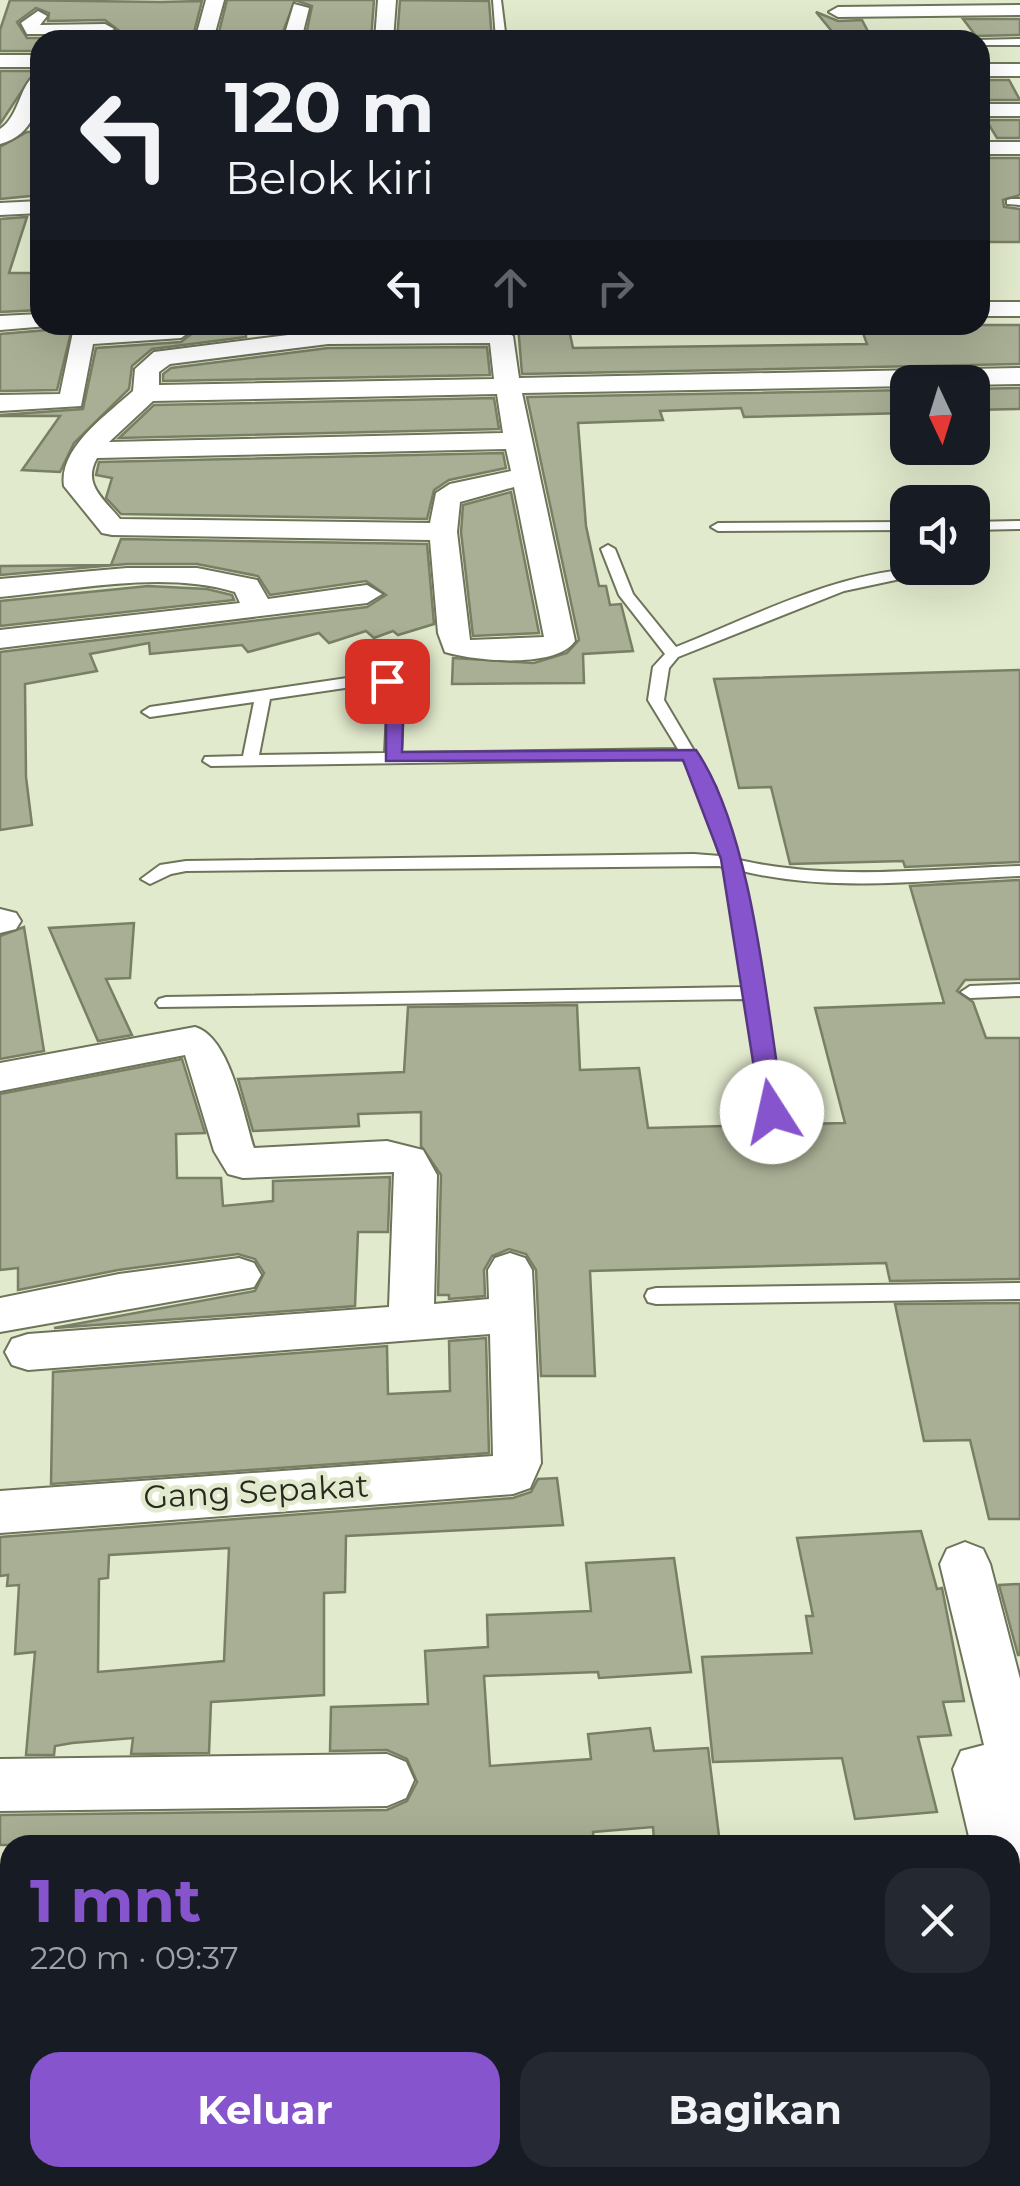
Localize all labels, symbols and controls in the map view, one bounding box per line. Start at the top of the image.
text: 120 m [225,64,435,150]
icon: left [60,70,190,200]
text: Belok kiri [225,150,434,205]
icon: left [378,260,433,315]
icon: ahead [483,260,538,315]
icon: right [588,260,643,315]
north arrow [890,365,990,465]
map controls [890,365,990,585]
button: sound [890,485,990,585]
pin [345,639,430,724]
icon: arrive [360,654,415,709]
position arrow [720,1060,824,1164]
street label: Gang Sepakat [142,1466,370,1516]
text: 1 mnt [30,1864,201,1937]
button: close [885,1868,990,1973]
text: 220 m · 09:37 [30,1938,239,1977]
button: Keluar [30,2052,500,2167]
button: Bagikan [520,2052,990,2167]

